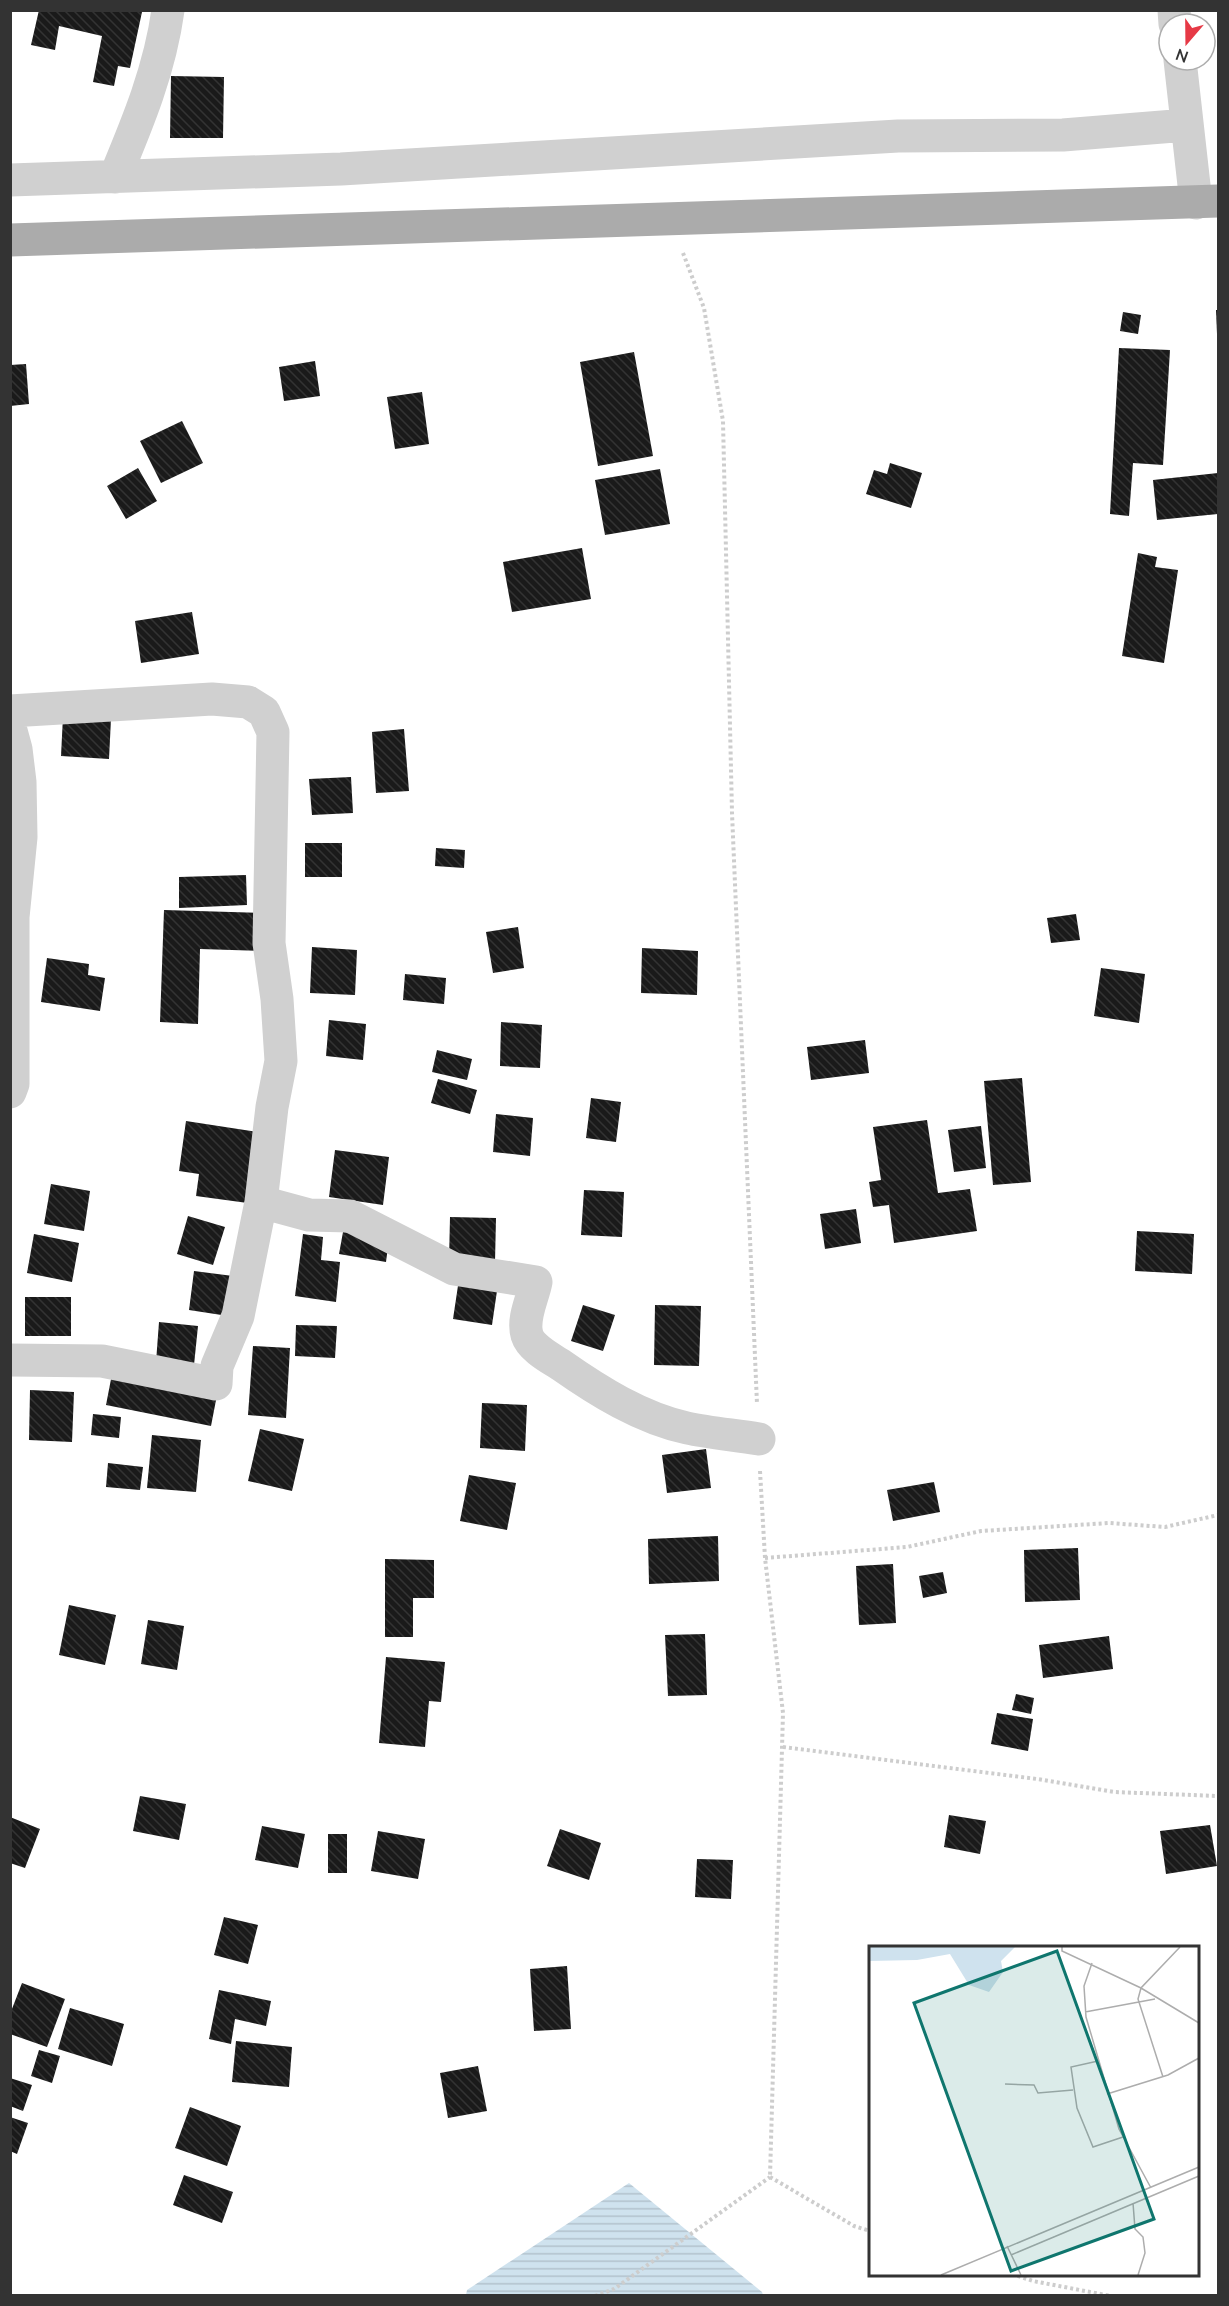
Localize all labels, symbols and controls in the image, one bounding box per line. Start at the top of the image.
north arrow [1157,12,1217,72]
text: N [1173,43,1192,68]
inset map [869,1946,1199,2276]

